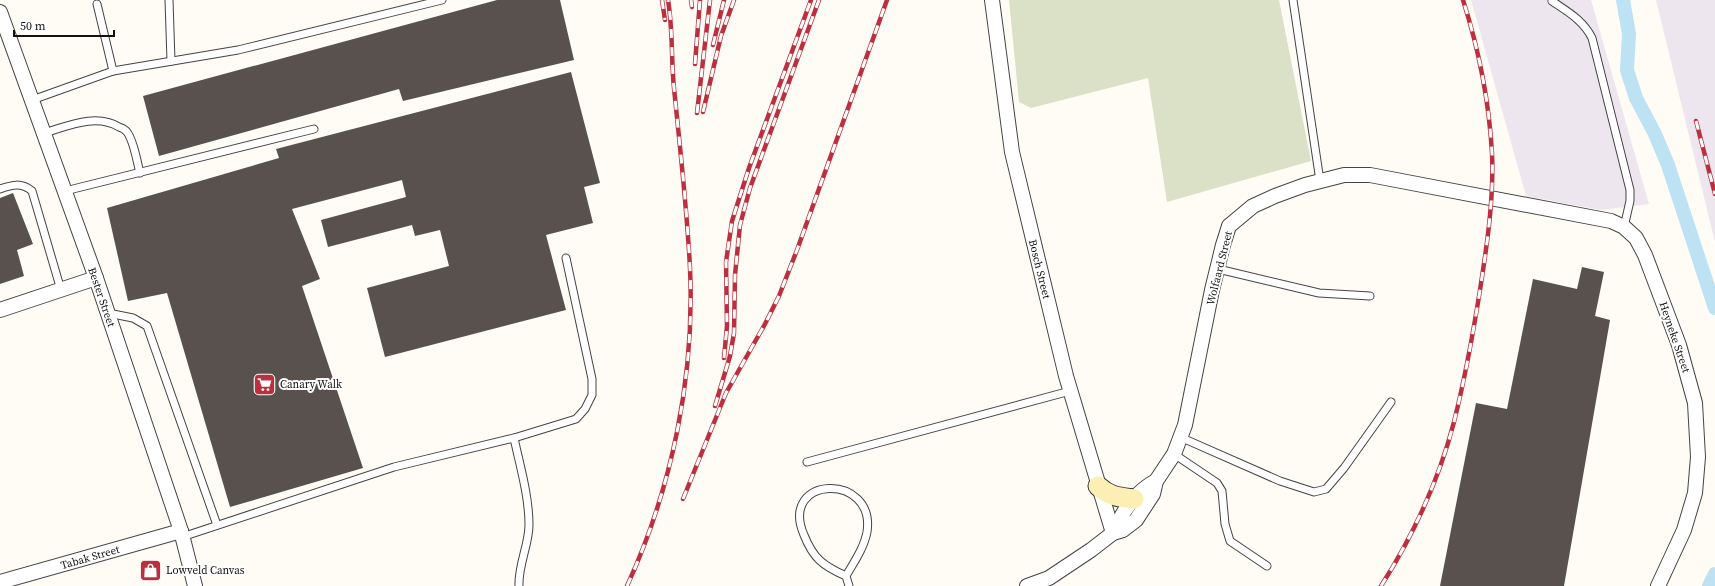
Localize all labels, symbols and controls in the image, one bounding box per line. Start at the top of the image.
scale bar [14,12,114,38]
text: 50 m [20,18,46,34]
street label: Wolfaard Street [1203,229,1236,307]
street label: Bosch Street [1025,238,1054,301]
street label: Bester Street [84,265,119,329]
street label: Heyneke Street [1655,300,1694,375]
supermarket icon: Canary Walk [251,371,277,397]
place label: Canary Walk [280,377,343,392]
street label: Tabak Street [59,542,122,573]
shop icon: Lowveld Canvas [137,557,163,583]
place label: Lowveld Canvas [166,563,245,578]

